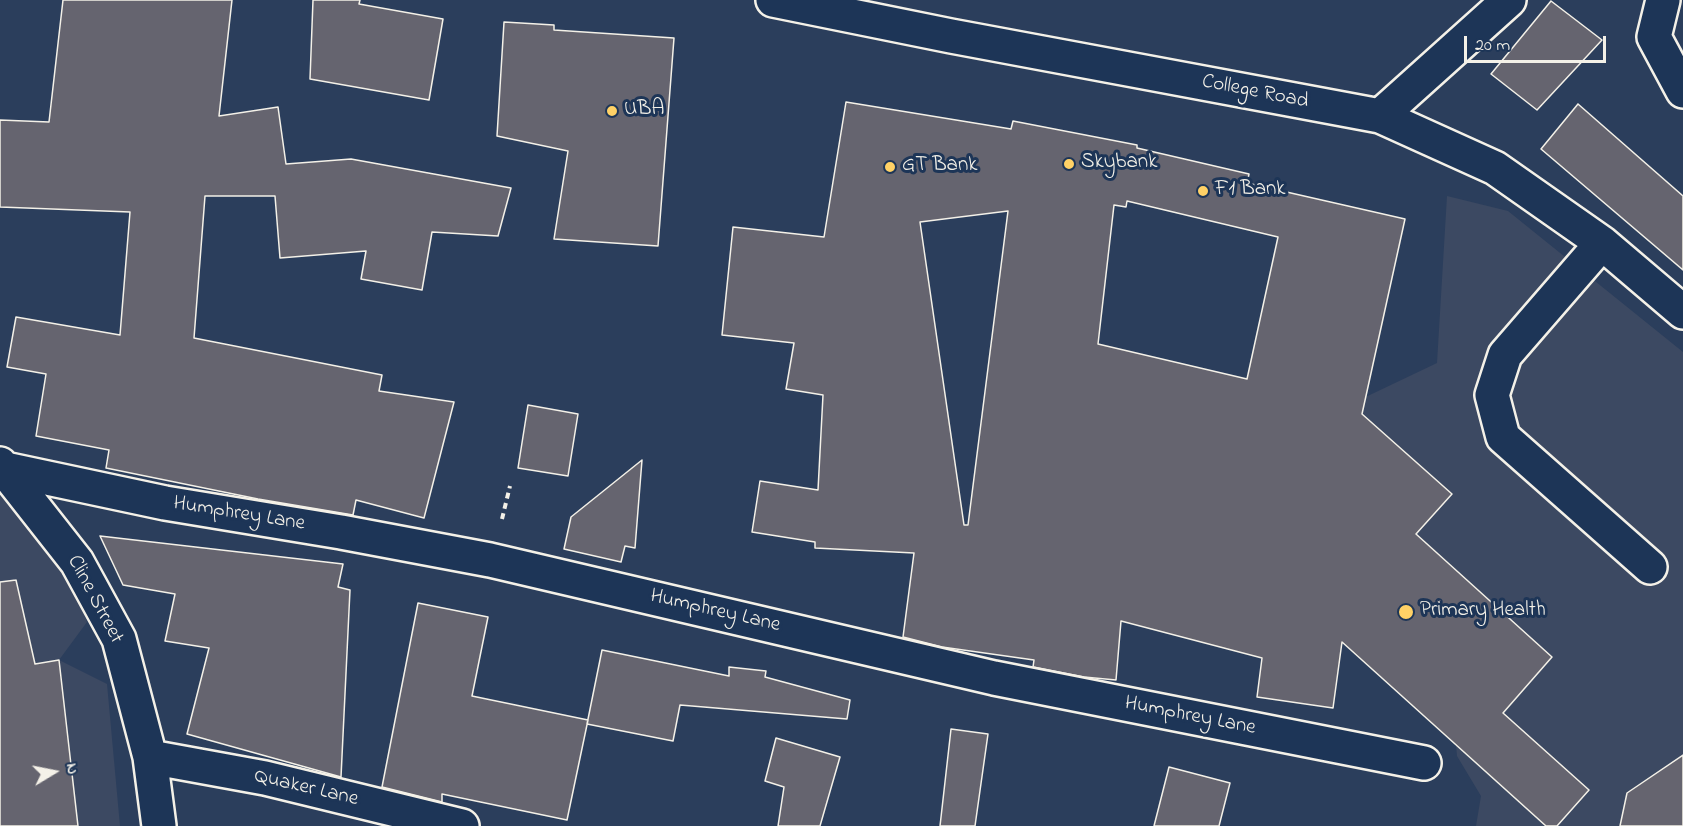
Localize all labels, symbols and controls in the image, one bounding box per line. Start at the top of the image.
scale bar [1467,24,1610,62]
text: 20 m [1475,33,1510,59]
street label: College Road [1200,70,1310,116]
place label: UBA [624,98,664,124]
marker: UBA [605,104,619,118]
place label: Skybank [1081,151,1157,177]
place label: GT Bank [902,154,977,180]
marker: Skybank [1062,157,1076,171]
marker: GT Bank [883,160,897,174]
place label: F1 Bank [1215,178,1286,204]
marker: F1 Bank [1196,184,1210,198]
street label: Humphrey Lane [171,492,307,538]
street label: Cline Street [60,551,128,649]
street label: Humphrey Lane [647,585,783,639]
place label: Primary Health [1420,599,1546,625]
marker: Primary Health [1397,603,1415,621]
street label: Humphrey Lane [1122,692,1258,742]
north arrow [24,742,84,802]
text: N [59,761,84,776]
street label: Quaker Lane [252,765,360,813]

